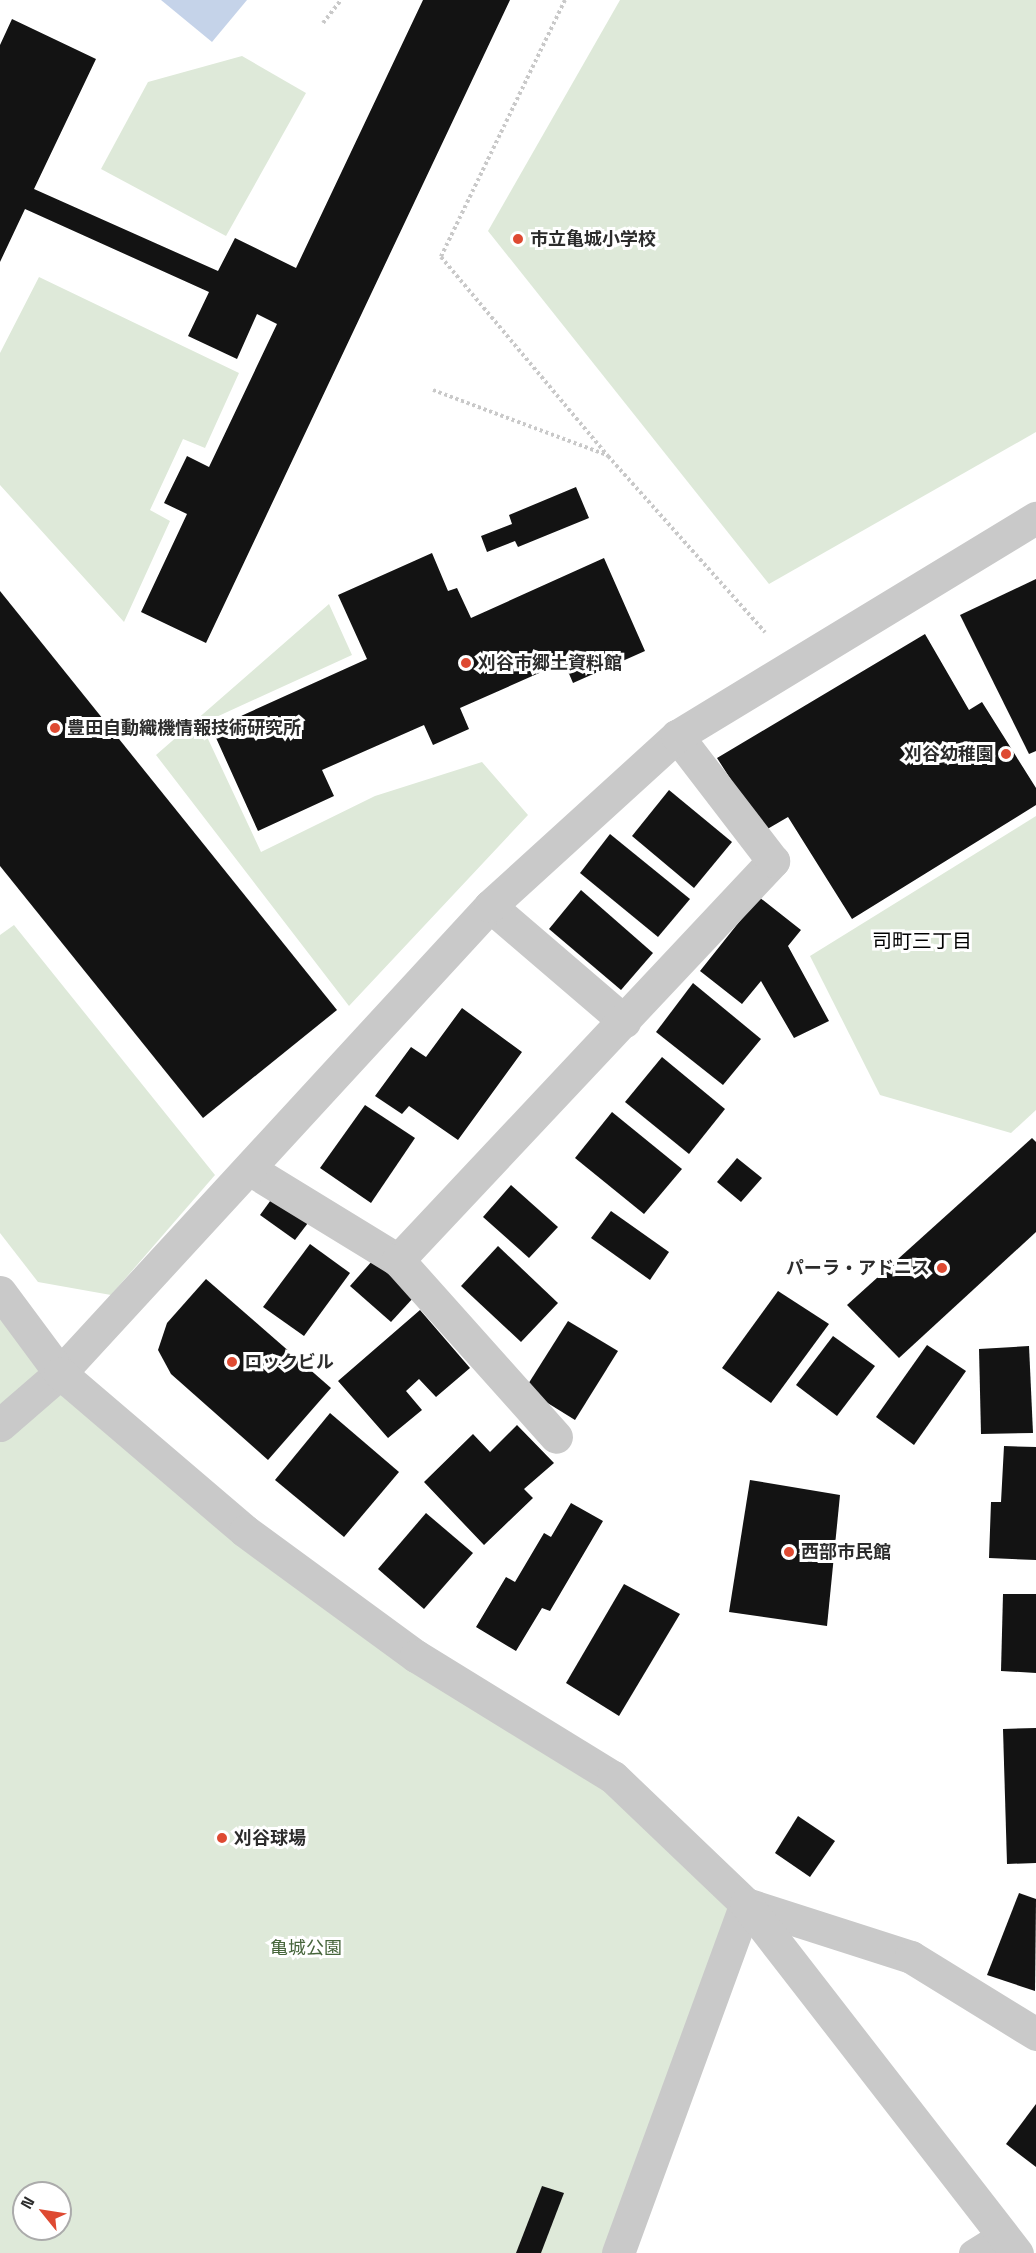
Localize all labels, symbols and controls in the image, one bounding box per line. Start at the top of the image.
place label: 市立亀城小学校 [530,228,656,250]
marker: 市立亀城小学校 [511,232,525,246]
place label: 刈谷市郷土資料館 [478,652,622,674]
marker: 刈谷市郷土資料館 [459,656,473,670]
place label: 豊田自動織機情報技術研究所 [67,717,301,739]
marker: 豊田自動織機情報技術研究所 [48,721,62,735]
place label: 刈谷幼稚園 [904,743,994,765]
marker: 刈谷幼稚園 [999,747,1013,761]
district label: 司町三丁目 [872,929,972,953]
place label: パーラ・アドニス [786,1257,930,1279]
marker: パーラ・アドニス [935,1261,949,1275]
place label: ロックビル [244,1351,334,1373]
marker: ロックビル [225,1355,239,1369]
place label: 西部市民館 [801,1541,891,1563]
marker: 西部市民館 [782,1545,796,1559]
place label: 刈谷球場 [234,1827,306,1849]
marker: 刈谷球場 [215,1831,229,1845]
park label: 亀城公園 [270,1937,342,1959]
north arrow [12,2181,72,2241]
text: N [16,2193,39,2213]

